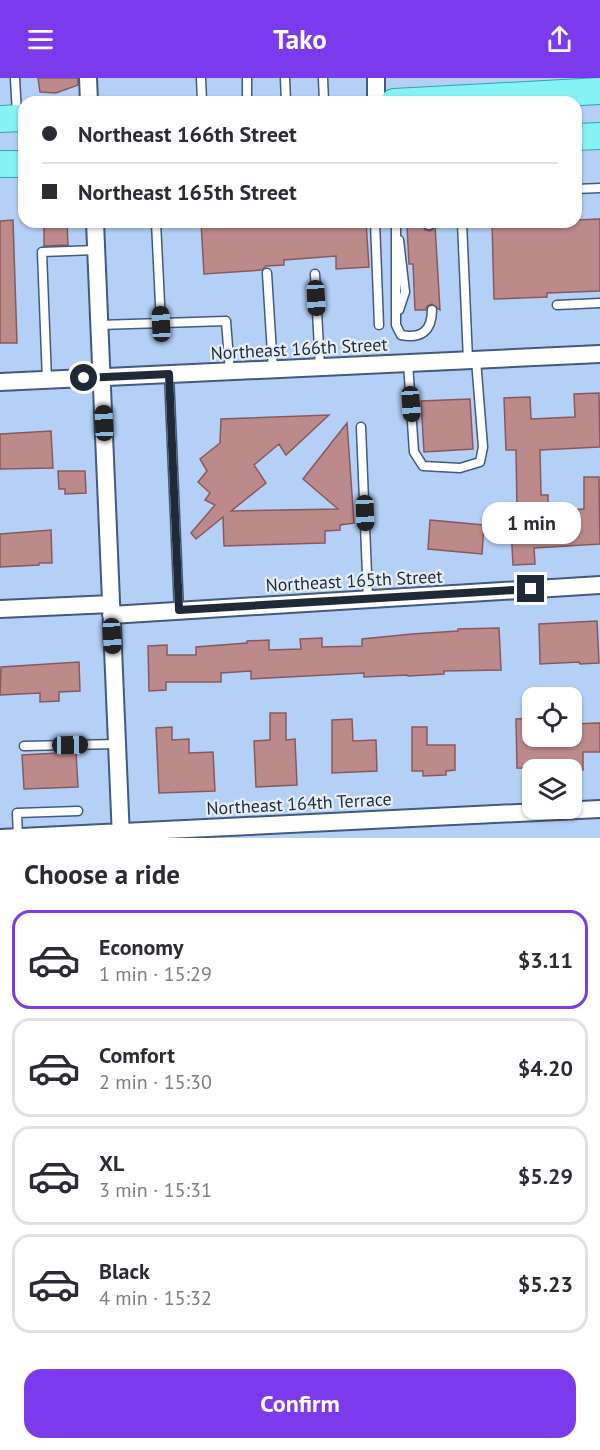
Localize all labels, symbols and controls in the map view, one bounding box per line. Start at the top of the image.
text: Tako [273,22,327,56]
icon: menu [24,23,57,56]
icon: share [543,23,576,56]
text: Northeast 166th Street [78,120,297,148]
text: Northeast 165th Street [78,178,297,206]
car [306,280,326,316]
car [151,306,171,342]
street label: Northeast 166th Street [210,332,388,365]
route start [70,364,97,391]
car [401,385,421,423]
car [94,405,114,441]
car [355,495,375,531]
callout: 1 min [482,502,580,544]
text: 1 min [507,510,556,536]
street label: Northeast 165th Street [265,564,443,597]
route end [517,575,544,602]
car [102,618,122,654]
map controls [522,687,582,819]
button: locate [522,687,582,747]
car [52,736,88,754]
button: layers [522,759,582,819]
street label: Northeast 164th Terrace [206,787,392,820]
text: Choose a ride [24,857,180,891]
icon: car [27,933,81,987]
text: Economy [99,933,183,961]
text: $3.11 [518,946,573,974]
text: 1 min · 15:29 [99,961,212,987]
icon: car [27,1041,81,1095]
text: Comfort [99,1041,175,1069]
text: $4.20 [518,1054,573,1082]
text: 2 min · 15:30 [99,1069,212,1095]
icon: car [27,1149,81,1203]
text: XL [99,1149,124,1177]
text: $5.29 [518,1162,573,1190]
text: 3 min · 15:31 [99,1177,212,1203]
icon: car [27,1257,81,1311]
text: Black [99,1257,150,1285]
text: $5.23 [518,1270,573,1298]
text: 4 min · 15:32 [99,1285,212,1311]
button: Confirm [24,1369,576,1438]

